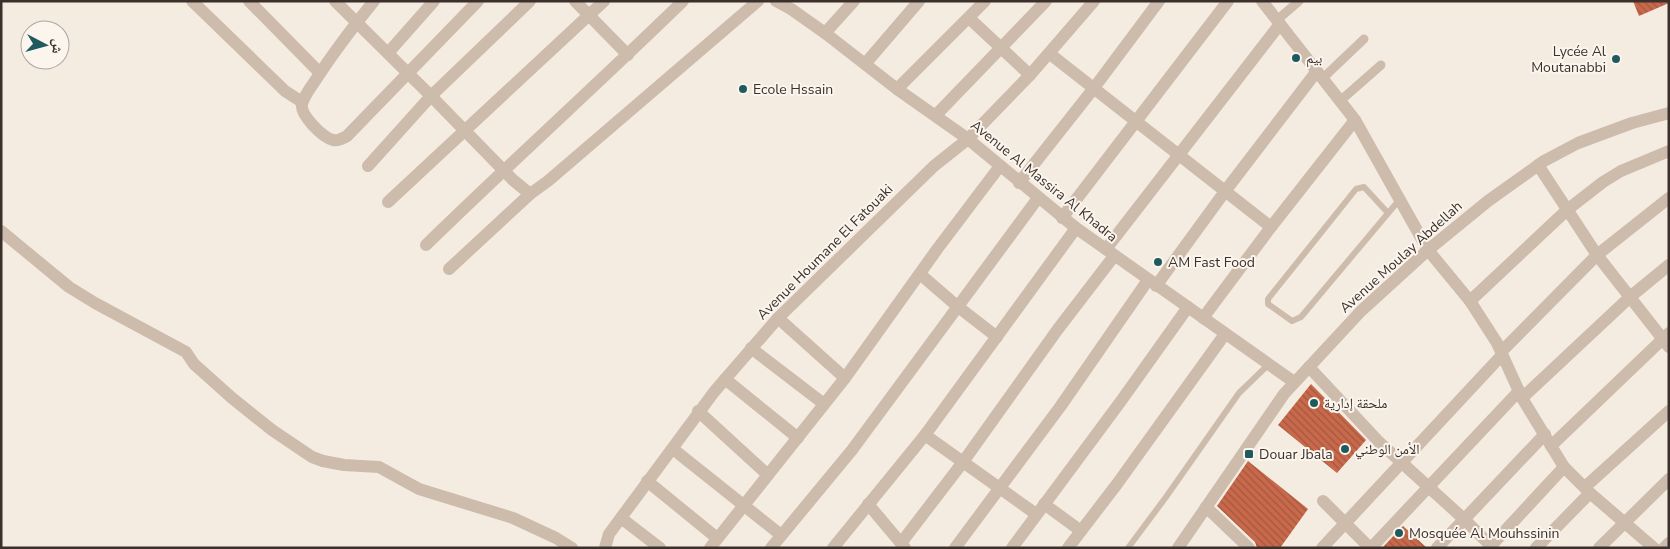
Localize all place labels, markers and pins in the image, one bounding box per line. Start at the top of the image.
place label: Lycée Al Moutanabbi [1531,42,1607,77]
place label: بيم [1306,49,1322,68]
marker: بيم [1290,52,1302,64]
marker: Lycée Al Moutanabbi [1610,53,1622,65]
place label: Ecole Hssain [753,80,833,99]
marker: Ecole Hssain [737,83,749,95]
place label: AM Fast Food [1168,253,1255,272]
marker: AM Fast Food [1152,256,1164,268]
place label: ملحقة إدارية [1324,394,1387,413]
marker: ملحقة إدارية [1308,397,1320,409]
place label: الأمن الوطني [1355,440,1420,460]
marker: الأمن الوطني [1339,443,1351,455]
place label: Douar Jbala [1259,445,1333,464]
marker: Douar Jbala [1243,448,1255,460]
place label: Mosquée Al Mouhssinin [1409,524,1559,543]
marker: Mosquée Al Mouhssinin [1393,527,1405,539]

